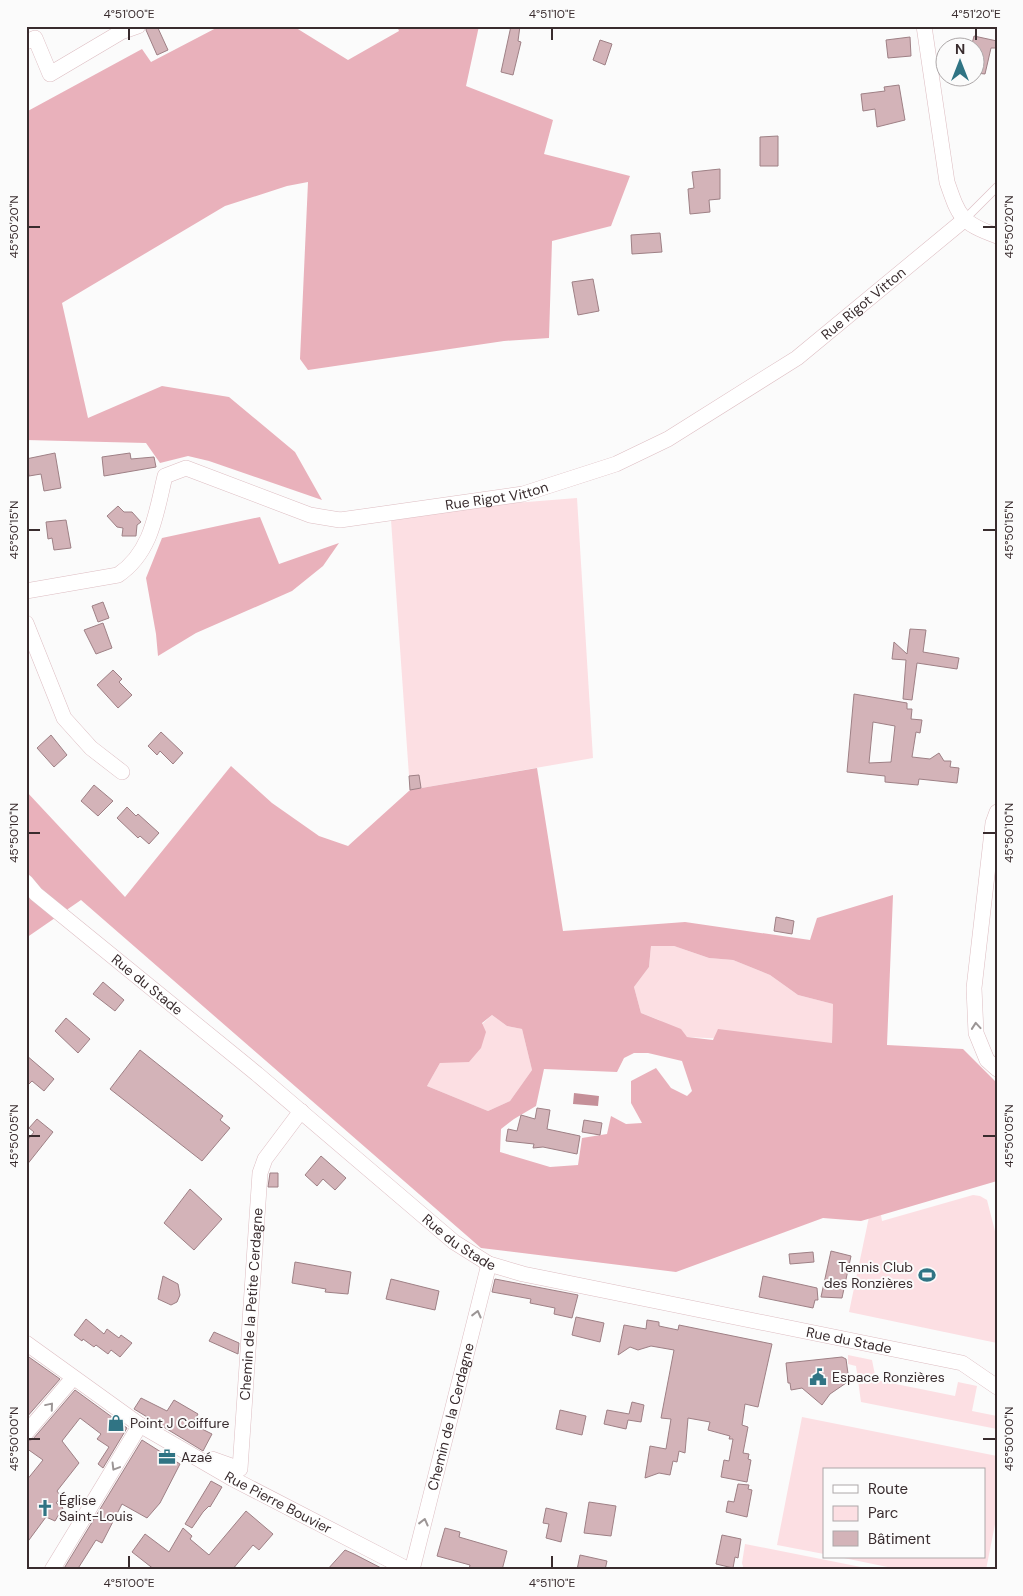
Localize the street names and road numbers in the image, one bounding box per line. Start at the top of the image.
street label: Rue Rigot Vitton [817,263,909,343]
street label: Rue Rigot Vitton [444,477,550,514]
street label: Rue du Stade [108,950,186,1019]
street label: Chemin de la Petite Cerdagne [236,1207,267,1401]
street label: Rue du Stade [419,1210,498,1274]
street label: Rue du Stade [805,1323,893,1358]
street label: Chemin de la Cerdagne [423,1341,478,1493]
street label: Rue Pierre Bouvier [222,1467,335,1538]

